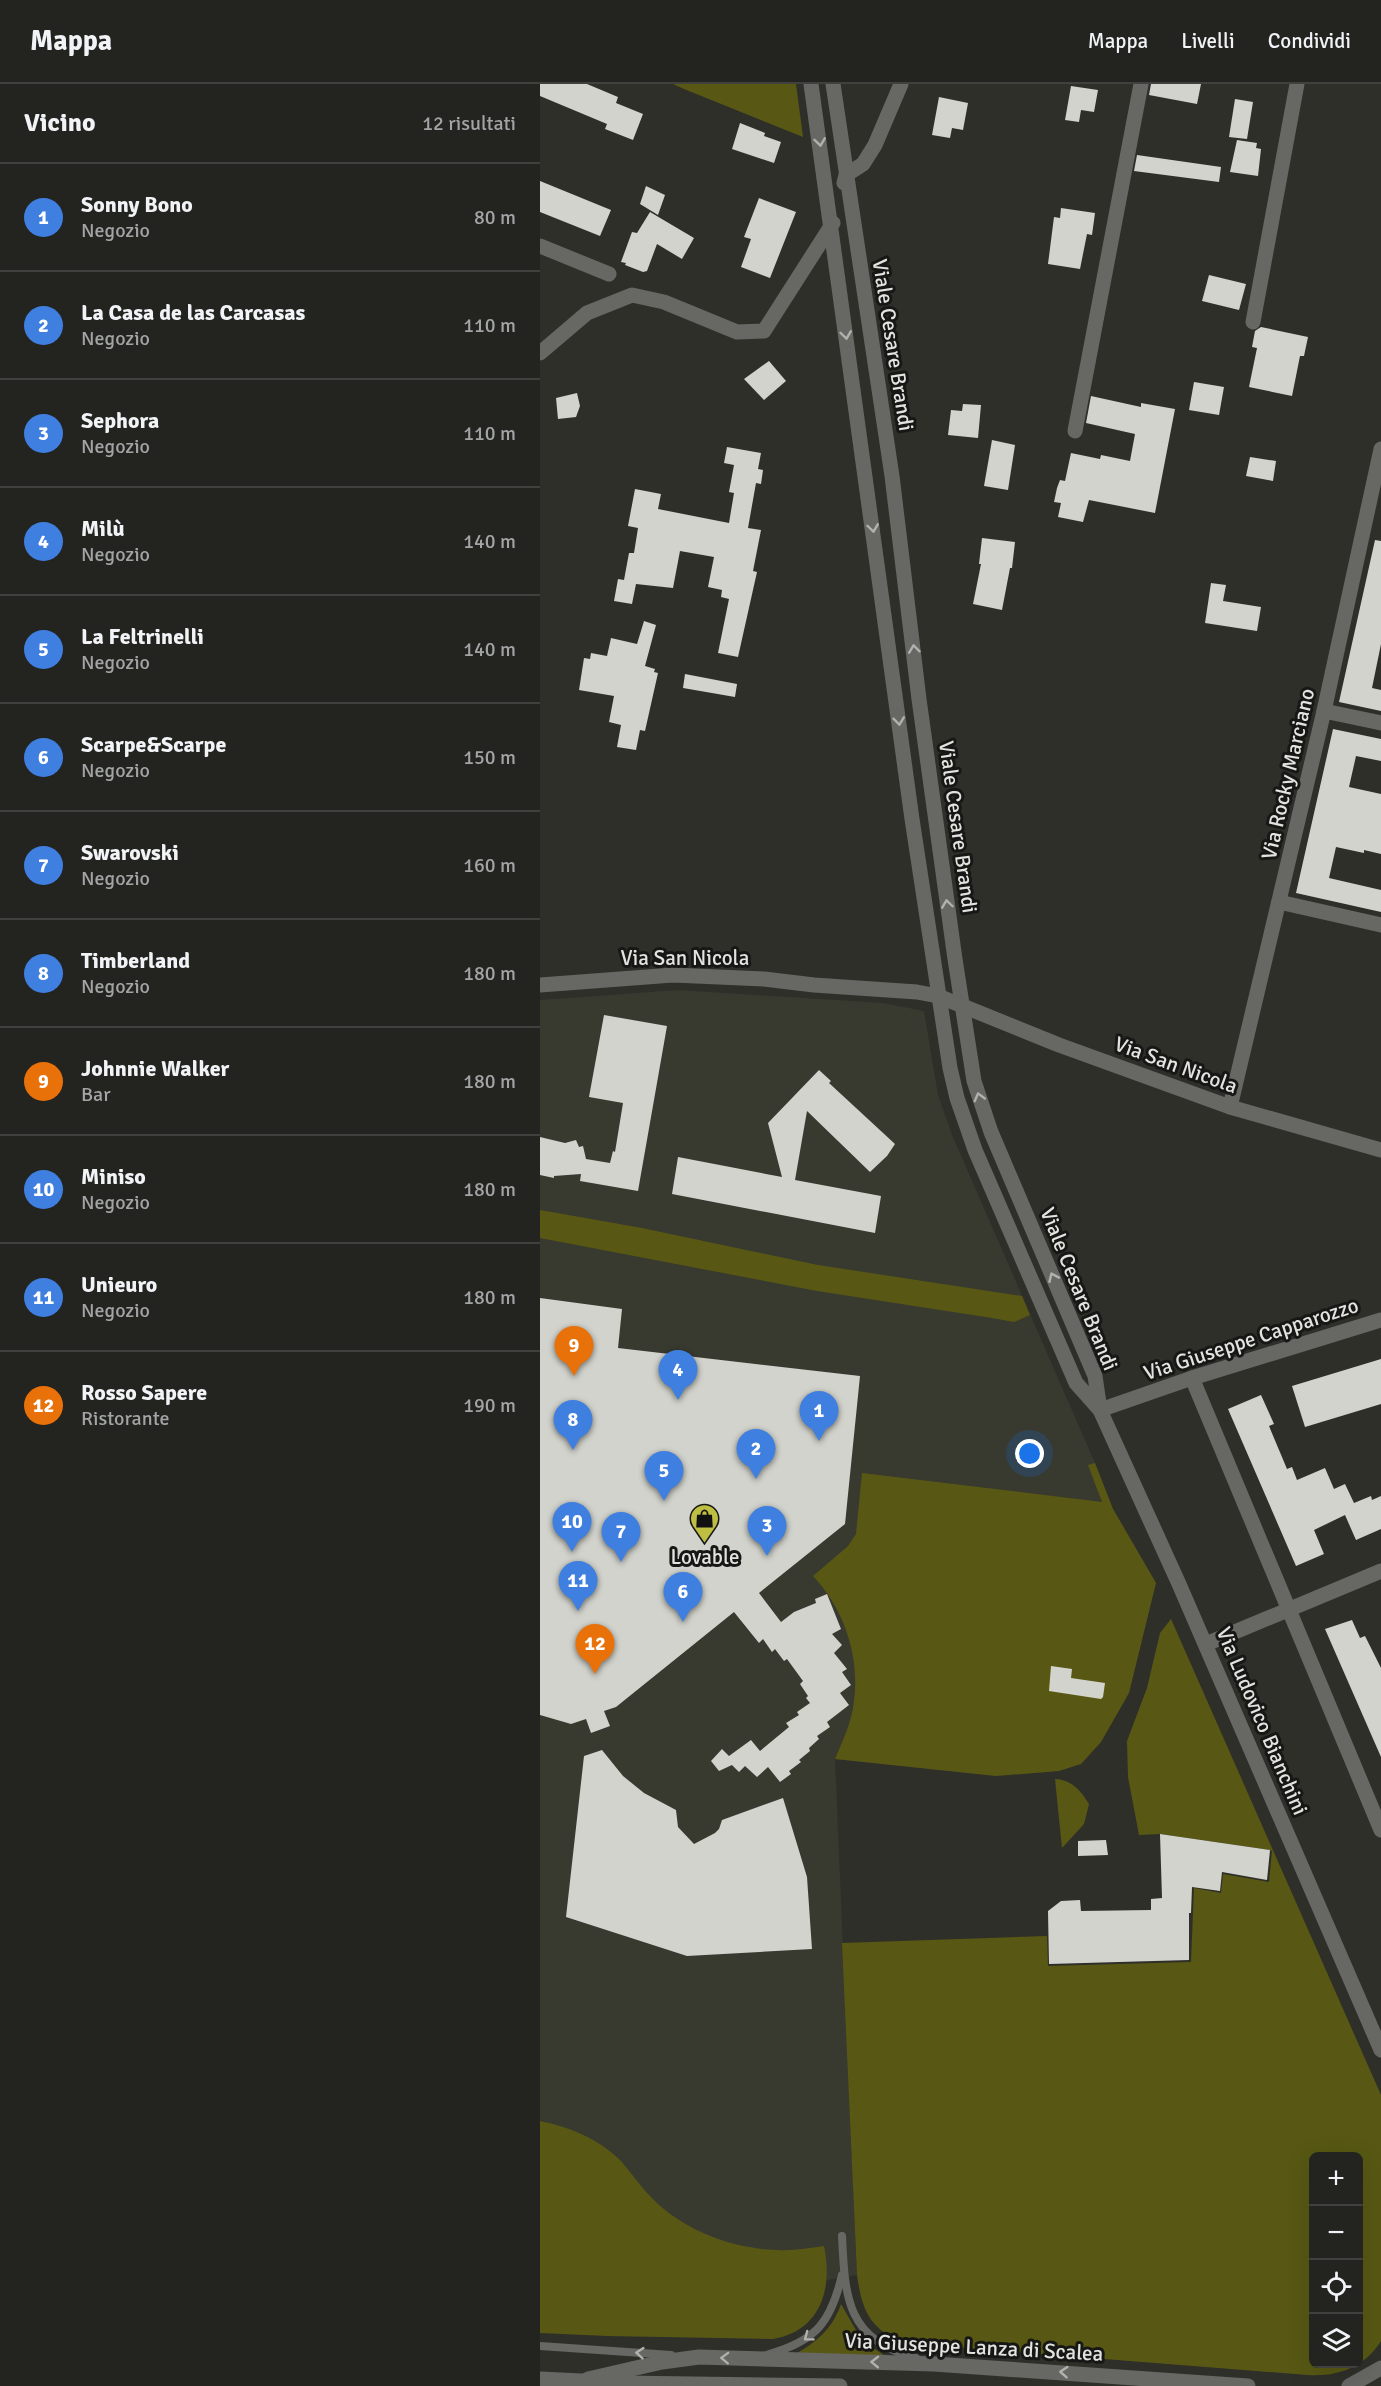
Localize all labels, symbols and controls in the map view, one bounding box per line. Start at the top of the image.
text: Mappa [30,24,112,58]
text: Mappa [1088,28,1148,54]
text: Livelli [1181,28,1235,54]
text: Condividi [1268,28,1351,54]
text: Vicino [24,107,96,139]
text: 12 risultati [422,111,516,136]
one-way arrow [813,137,825,146]
text: Sonny Bono [81,191,193,218]
text: 1 [38,205,49,230]
text: 80 m [474,205,516,230]
text: Negozio [81,218,150,243]
street label: Viale Cesare Brandi [867,257,919,433]
text: La Casa de las Carcasas [81,299,305,326]
text: 2 [38,313,49,338]
text: 110 m [463,313,516,338]
text: Negozio [81,326,150,351]
one-way arrow [839,331,851,340]
text: Sephora [81,407,159,434]
text: 3 [38,421,49,446]
text: 110 m [463,421,516,446]
text: Negozio [81,434,150,459]
text: Milù [81,515,125,542]
one-way arrow [867,524,879,533]
text: 4 [38,529,49,554]
text: 140 m [463,529,516,554]
text: Negozio [81,542,150,567]
text: La Feltrinelli [81,623,204,650]
text: 5 [38,637,49,662]
text: 140 m [463,637,516,662]
one-way arrow [908,644,920,653]
text: Negozio [81,650,150,675]
street label: Via Rocky Marciano [1256,686,1320,862]
one-way arrow [893,717,905,726]
text: Scarpe&Scarpe [81,731,226,758]
street label: Viale Cesare Brandi [933,739,983,915]
text: 6 [38,745,49,770]
text: 150 m [463,745,516,770]
text: Negozio [81,758,150,783]
text: Swarovski [81,839,179,866]
text: 7 [38,853,49,878]
text: 160 m [463,853,516,878]
text: Negozio [81,866,150,891]
one-way arrow [942,900,954,909]
street label: Via San Nicola [621,945,749,971]
text: Timberland [81,947,190,974]
text: 8 [38,961,49,986]
text: 180 m [463,961,516,986]
text: Negozio [81,974,150,999]
street label: Via San Nicola [1111,1031,1241,1099]
text: Johnnie Walker [81,1055,229,1082]
text: 9 [38,1069,49,1094]
text: 180 m [463,1069,516,1094]
text: Bar [81,1082,111,1107]
one-way arrow [973,1092,986,1102]
text: Miniso [81,1163,146,1190]
text: 10 [33,1177,54,1202]
text: 180 m [463,1177,516,1202]
text: Negozio [81,1190,150,1215]
street label: Viale Cesare Brandi [1034,1204,1124,1374]
text: Unieuro [81,1271,157,1298]
one-way arrow [1049,1272,1061,1283]
text: 11 [33,1285,54,1310]
text: 180 m [463,1285,516,1310]
street label: Via Giuseppe Capparozzo [1140,1292,1362,1386]
text: Negozio [81,1298,150,1323]
pin: 9 [555,1326,594,1376]
pin: 4 [658,1350,698,1400]
text: Rosso Sapere [81,1379,207,1406]
pin: 1 [800,1392,838,1441]
text: 12 [33,1393,54,1418]
text: 190 m [463,1393,516,1418]
pin: 8 [554,1400,592,1450]
text: Ristorante [81,1406,170,1431]
pin: 2 [736,1430,776,1479]
your location [1015,1439,1044,1468]
pin: 5 [644,1452,684,1501]
pin: 10 [552,1502,591,1552]
shop icon: Lovable [689,1502,721,1544]
pin: 3 [748,1506,786,1556]
pin: 7 [602,1512,640,1562]
place label: Lovable [671,1544,739,1570]
pin: 11 [558,1562,597,1611]
pin: 6 [664,1572,702,1622]
street label: Via Ludovico Bianchini [1211,1623,1313,1819]
pin: 12 [576,1624,614,1674]
map controls [1309,2152,1363,2368]
button: + [1309,2152,1363,2206]
button: − [1309,2206,1363,2260]
button: locate [1309,2260,1363,2314]
button: layers [1309,2314,1363,2368]
street label: Via Giuseppe Lanza di Scalea [844,2327,1104,2367]
one-way arrow [803,2330,814,2341]
one-way arrow [636,2347,645,2360]
one-way arrow [720,2352,729,2365]
one-way arrow [871,2356,880,2368]
one-way arrow [1059,2366,1068,2379]

